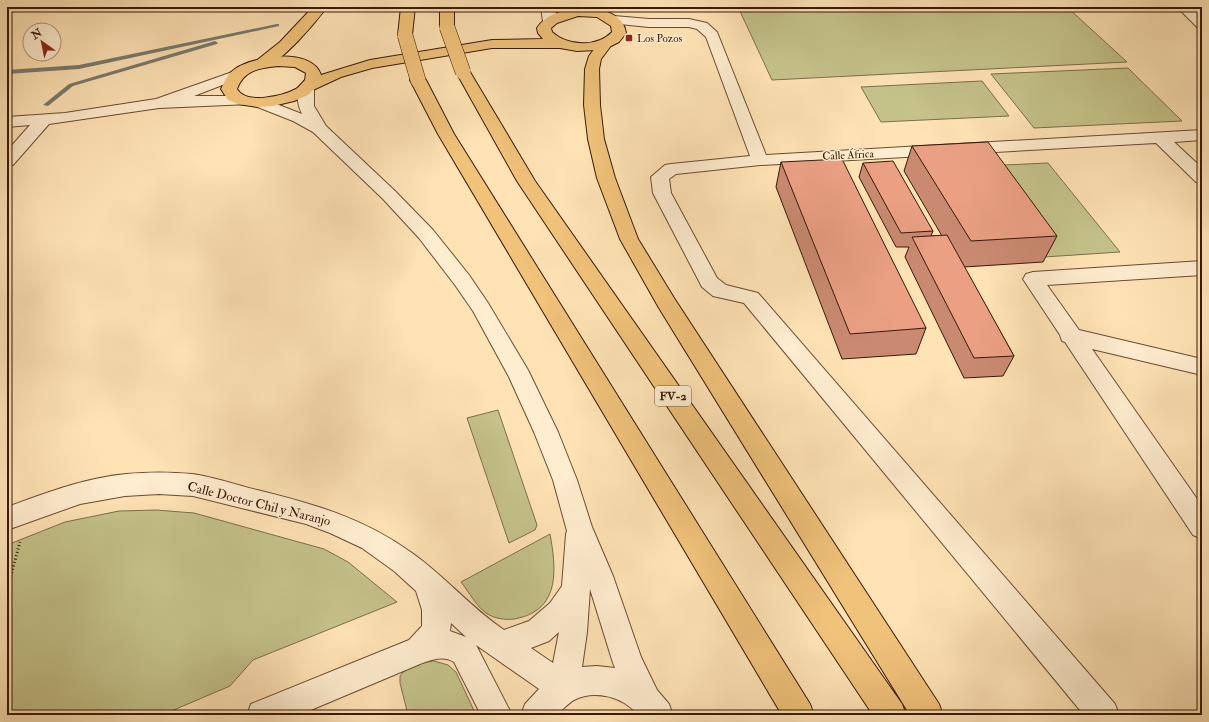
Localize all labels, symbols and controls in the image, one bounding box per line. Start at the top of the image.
north arrow [22,22,62,62]
text: N [28,25,45,43]
place label: Los Pozos [637,32,682,45]
marker: Los Pozos [624,33,634,43]
street label: Calle África [822,146,875,163]
road number: FV-2 [655,386,691,406]
street label: Calle Doctor Chil y Naranjo [186,478,332,530]

